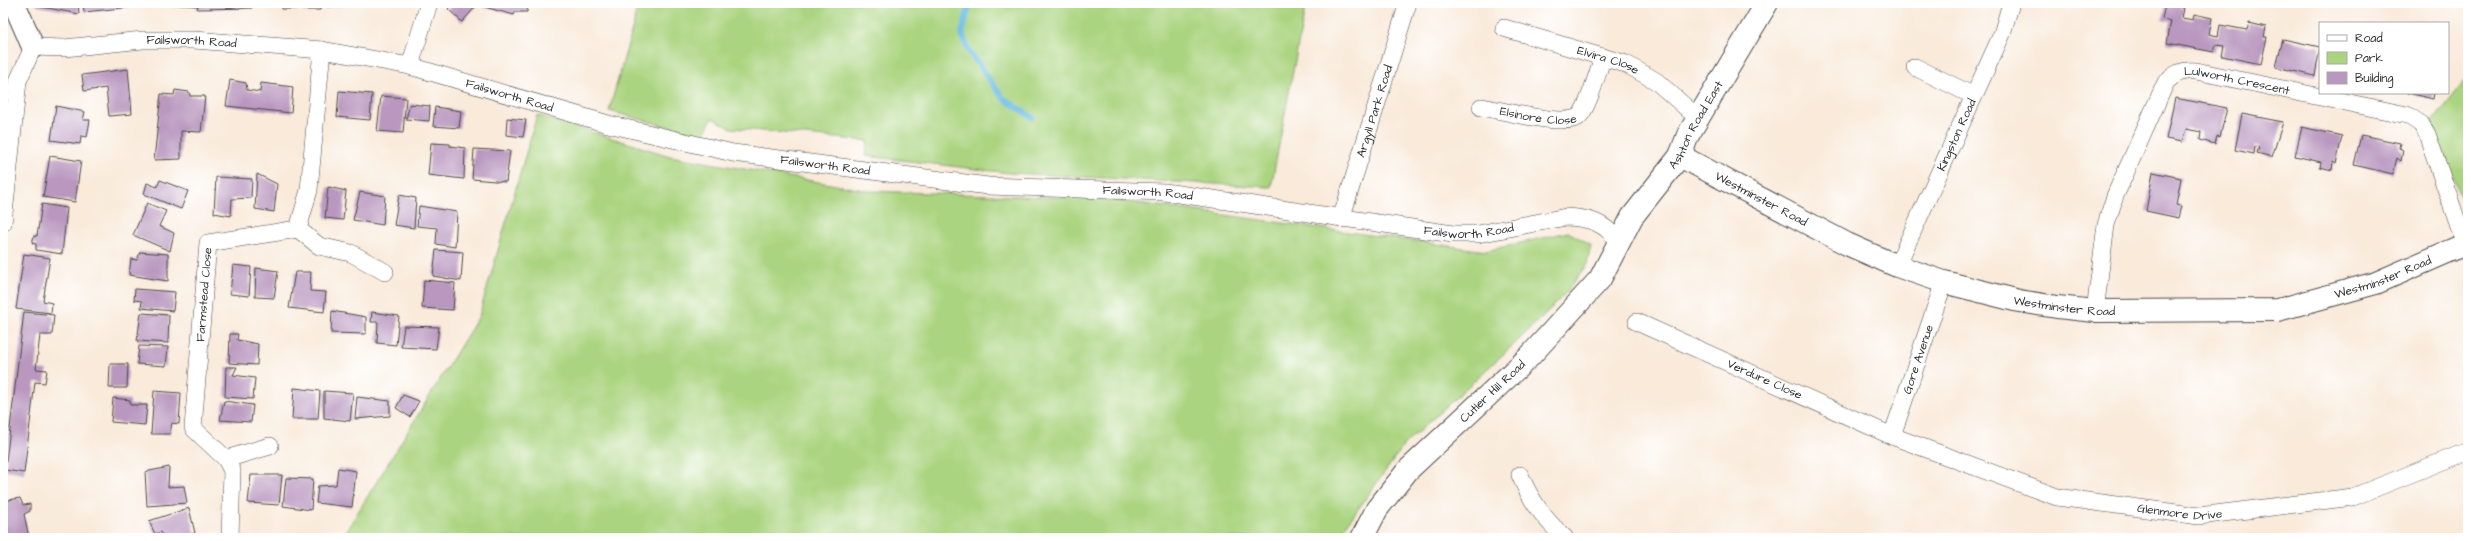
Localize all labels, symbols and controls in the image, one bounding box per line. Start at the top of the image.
legend [2319,22,2449,94]
text: Road [2355,30,2383,47]
street label: Failsworth Road [146,31,237,52]
street label: Elvira Close [1575,42,1643,79]
text: Park [2355,50,2383,67]
street label: Lulworth Crescent [2183,62,2292,99]
street label: Argyll Park Road [1352,63,1397,159]
text: Building [2355,70,2393,88]
street label: Failsworth Road [464,74,555,116]
street label: Ashton Road East [1665,77,1727,172]
street label: Kingston Road [1933,96,1980,174]
street label: Elsinore Close [1498,102,1579,129]
street label: Failsworth Road [779,151,871,179]
street label: Westminster Road [1712,168,1811,230]
street label: Failsworth Road [1102,181,1194,204]
street label: Failsworth Road [1423,219,1515,243]
street label: Farmstead Close [192,246,216,342]
street label: Westminster Road [2332,252,2434,303]
street label: Westminster Road [2012,292,2115,320]
street label: Gore Avenue [1898,322,1938,396]
street label: Verdure Close [1725,355,1805,404]
street label: Cutler Hill Road [1456,356,1529,426]
street label: Glenmore Drive [2136,499,2224,525]

